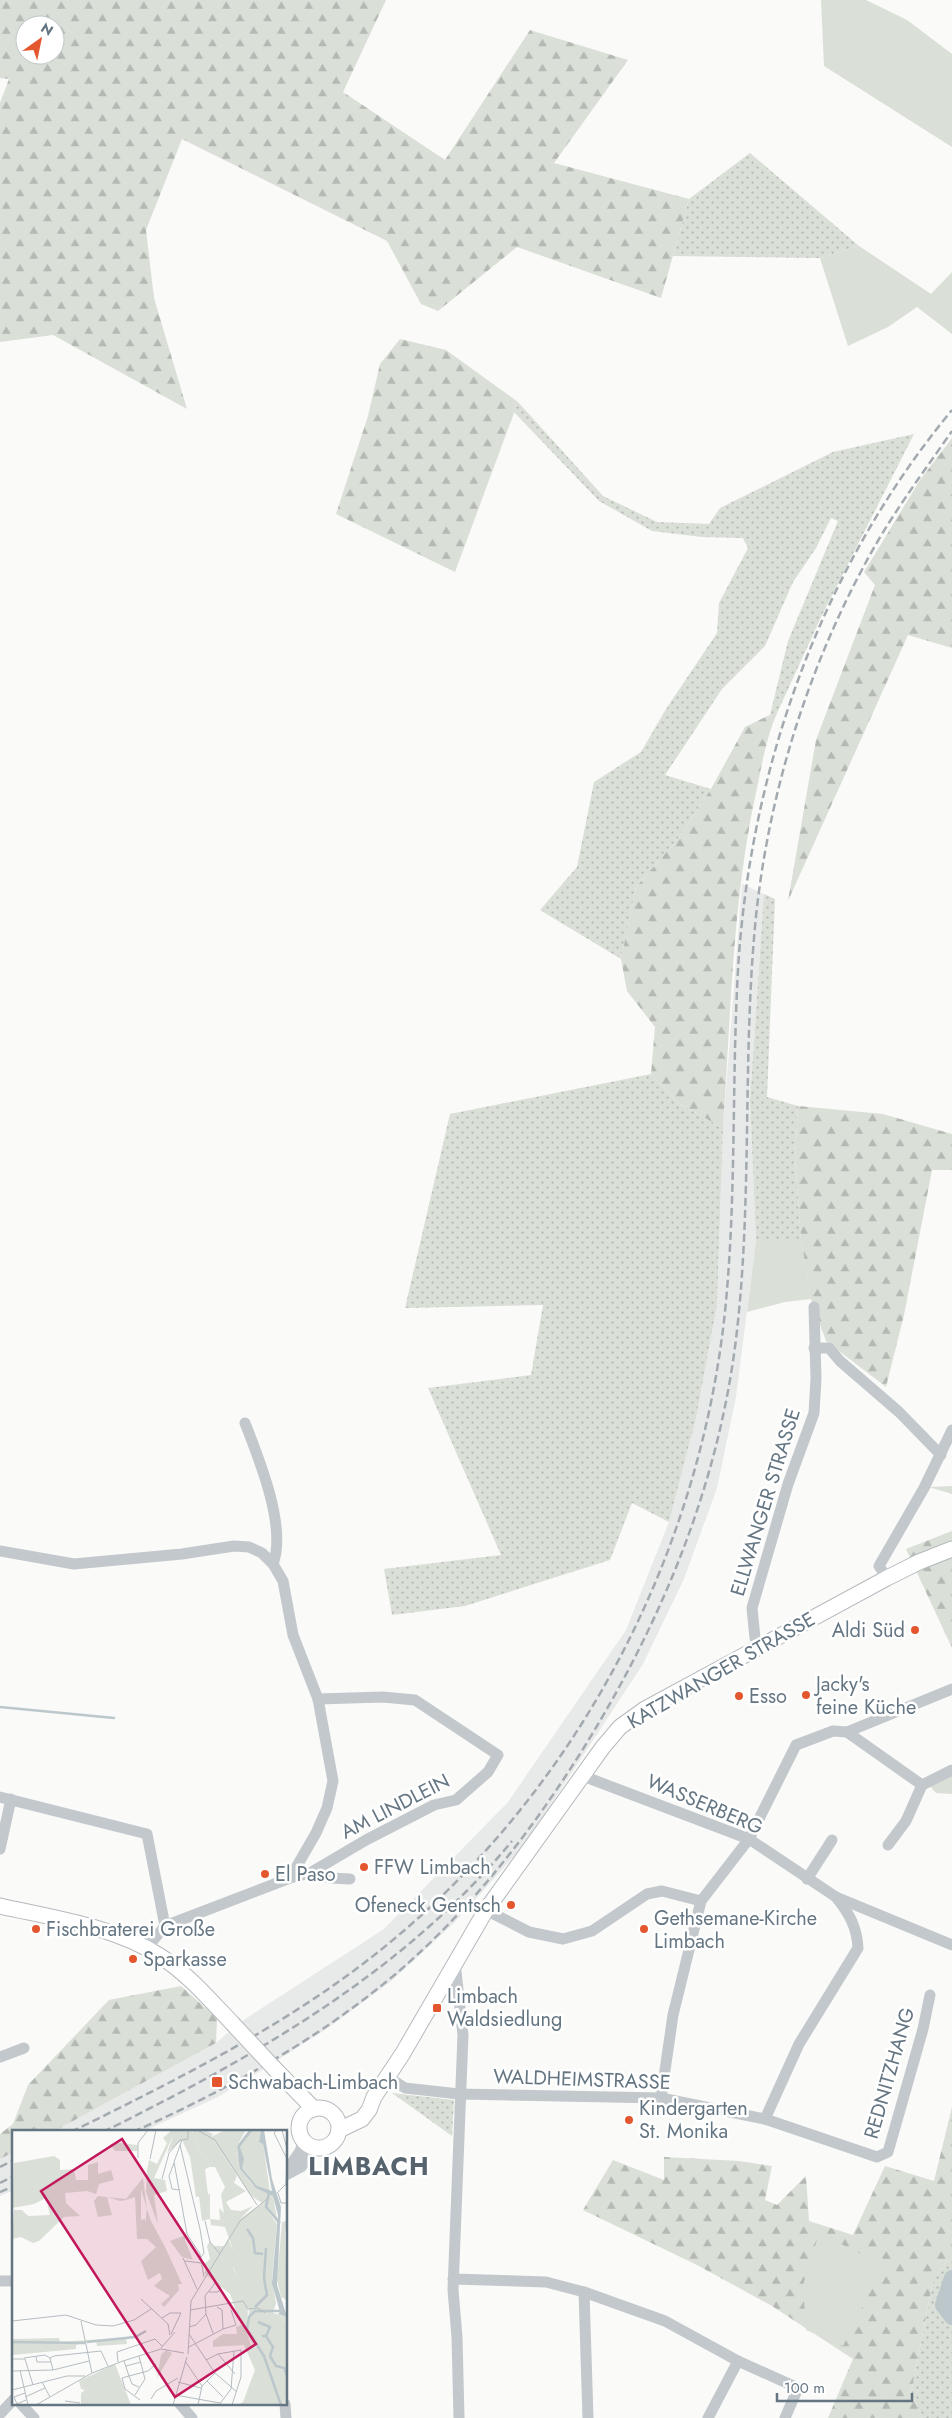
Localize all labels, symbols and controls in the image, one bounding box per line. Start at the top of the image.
north arrow [15,15,65,65]
text: N [37,18,57,41]
street label: ELLWANGER STRASSE [723,1405,808,1600]
street label: KATZWANGER STRASSE [622,1605,820,1736]
place label: Aldi Süd [832,1616,905,1645]
marker: Aldi Süd [909,1624,921,1636]
place label: Jacky's feine Küche [813,1670,916,1722]
place label: Esso [749,1682,787,1711]
marker: Jacky's feine Küche [800,1689,812,1701]
marker: Esso [733,1690,745,1702]
street label: AM LINDLEIN [336,1767,455,1846]
street label: WASSERBERG [642,1767,768,1842]
place label: FFW Limbach [374,1853,491,1882]
place label: El Paso [275,1860,336,1889]
marker: FFW Limbach [358,1861,370,1873]
marker: El Paso [259,1868,271,1880]
place label: Ofeneck Gentsch [355,1891,501,1920]
marker: Ofeneck Gentsch [505,1899,517,1911]
place label: Gethsemane-Kirche Limbach [654,1904,817,1956]
place label: Fischbraterei Große [46,1915,215,1944]
marker: Fischbraterei Große [30,1923,42,1935]
marker: Gethsemane-Kirche Limbach [638,1923,650,1935]
place label: Sparkasse [143,1945,227,1974]
marker: Sparkasse [127,1953,139,1965]
place label: Limbach Waldsiedlung [447,1982,562,2034]
marker: Limbach Waldsiedlung [431,2002,443,2014]
street label: REDNITZHANG [857,2004,922,2142]
street label: WALDHEIMSTRASSE [493,2062,671,2097]
place label: Schwabach-Limbach [228,2068,398,2097]
marker: Schwabach-Limbach [210,2075,224,2089]
place label: Kindergarten St. Monika [639,2094,748,2146]
marker: Kindergarten St. Monika [623,2114,635,2126]
inset map [12,2130,288,2406]
district label: LIMBACH [308,2148,430,2184]
scale bar [777,2370,912,2402]
text: 100 m [784,2377,825,2399]

